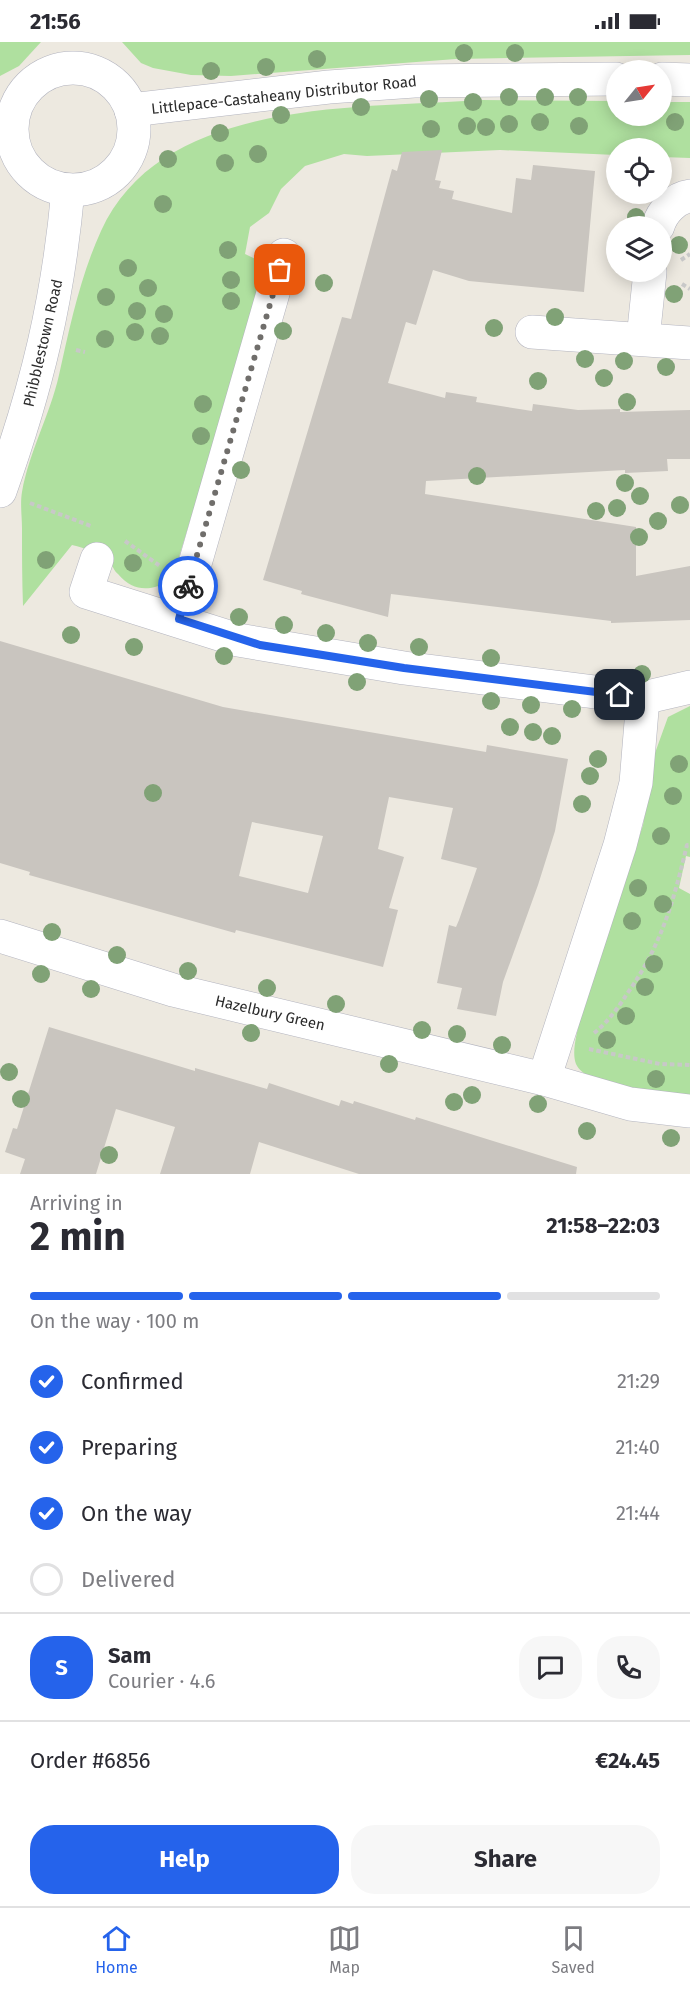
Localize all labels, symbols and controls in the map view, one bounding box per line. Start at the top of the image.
text: 21:56 [30,8,81,35]
north arrow [606,60,672,126]
map controls [606,60,672,282]
street label: Littlepace-Castaheany Distributor Road [150,72,418,118]
button: locate [606,138,672,204]
button: layers [606,216,672,282]
pin [254,244,305,295]
icon: bag [263,253,296,286]
street label: Phibblestown Road [20,277,66,409]
courier [158,556,218,616]
icon: bike [172,570,205,603]
pin [594,669,645,720]
icon: home [603,678,636,711]
street label: Hazelbury Green [213,992,327,1034]
text: Arriving in [30,1191,123,1215]
text: 21:58–22:03 [546,1212,660,1239]
text: 2 min [30,1214,126,1260]
text: On the way · 100 m [30,1309,199,1333]
icon: check [30,1365,63,1398]
text: Confirmed [81,1368,184,1395]
text: 21:29 [617,1369,660,1393]
icon: check [30,1431,63,1464]
text: Preparing [81,1434,177,1461]
text: 21:40 [615,1435,660,1459]
icon: check [30,1497,63,1530]
text: On the way [81,1500,192,1527]
text: 21:44 [616,1501,660,1525]
text: Delivered [81,1566,176,1593]
button: chat [519,1636,582,1699]
button: phone [597,1636,660,1699]
text: Sam [108,1642,151,1669]
text: S [55,1654,68,1681]
text: Courier · 4.6 [108,1669,215,1693]
text: Order #6856 [30,1747,151,1774]
text: €24.45 [595,1747,660,1774]
button: Help [30,1825,339,1894]
button: Share [351,1825,660,1894]
tab: Home [95,1922,138,1977]
tab: Map [328,1922,361,1977]
tab: Saved [552,1922,595,1977]

